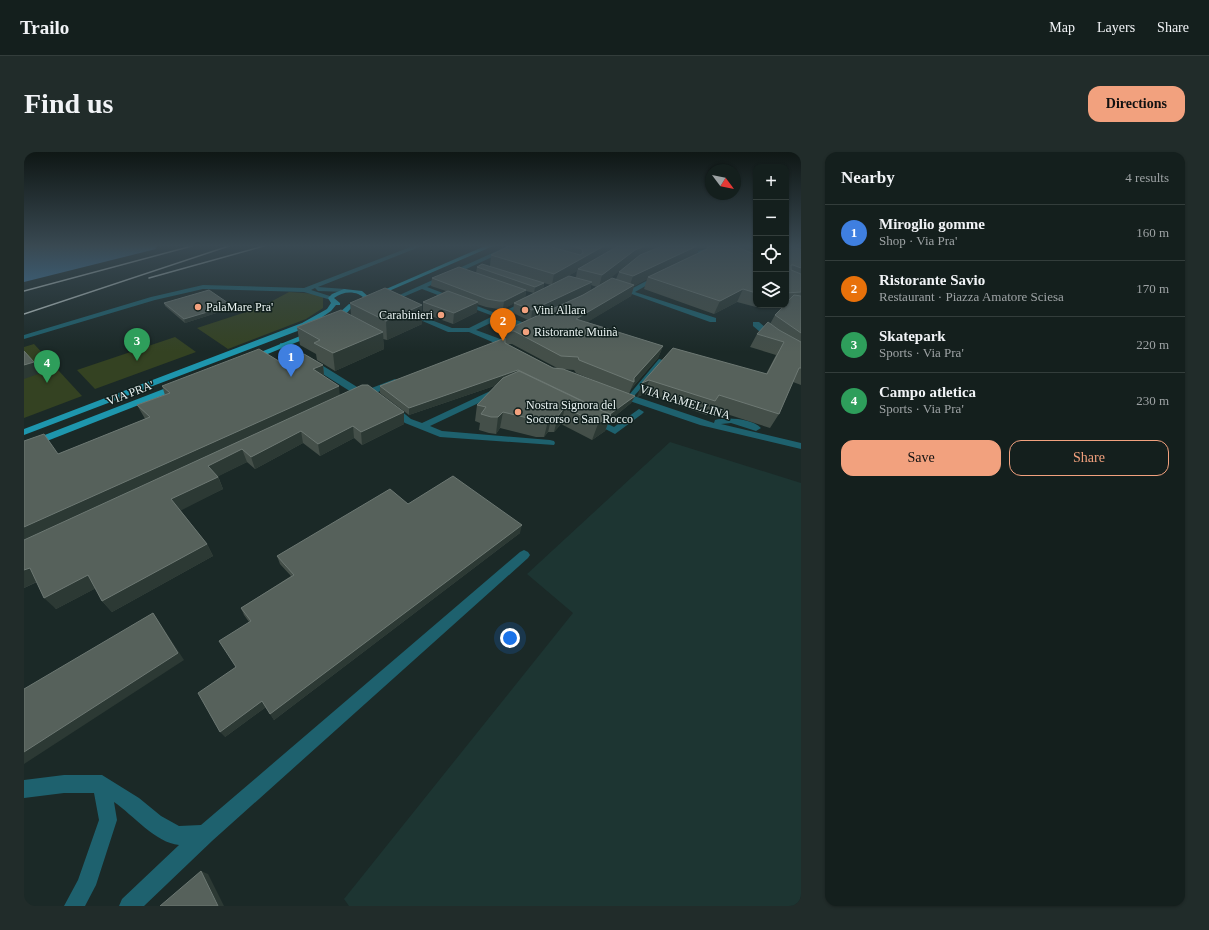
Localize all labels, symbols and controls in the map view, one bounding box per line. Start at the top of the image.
text: Trailo [20,17,69,38]
text: Map [1049,20,1075,35]
text: Layers [1097,20,1135,35]
text: Share [1157,20,1189,35]
button: Directions [1088,86,1185,122]
text: Find us [24,88,114,119]
north arrow [705,164,741,200]
map controls [753,164,789,308]
button: + [753,164,789,200]
text: Nearby [841,168,895,187]
text: 4 results [1125,170,1169,185]
button: − [753,200,789,236]
text: Miroglio gomme [879,216,985,232]
text: 1 [851,225,857,240]
text: 160 m [1136,225,1169,240]
text: Shop · Via Pra' [879,233,957,248]
button: locate [753,236,789,272]
button: layers [753,272,789,308]
text: Ristorante Savio [879,272,985,288]
text: 2 [851,281,857,296]
text: 170 m [1136,281,1169,296]
text: Restaurant · Piazza Amatore Sciesa [879,289,1064,304]
place label: PalaMare Pra' [206,300,273,314]
marker: PalaMare Pra' [193,302,203,312]
place label: Vini Allara [533,303,587,317]
marker: Vini Allara [520,305,530,315]
place label: Carabinieri [379,308,434,322]
pin: 2 [490,308,516,341]
marker: Carabinieri [436,310,446,320]
place label: Ristorante Muinà [534,325,618,339]
marker: Ristorante Muinà [521,327,531,337]
pin: 3 [124,328,150,361]
text: Skatepark [879,328,946,344]
text: 3 [851,337,857,352]
text: 220 m [1136,337,1169,352]
pin: 1 [278,344,304,377]
text: Sports · Via Pra' [879,345,964,360]
pin: 4 [34,350,60,383]
street label: VIA PRA' [105,378,155,408]
street label: VIA RAMELLINA [638,382,732,423]
text: Campo atletica [879,384,976,400]
text: 4 [851,393,857,408]
text: 230 m [1136,393,1169,408]
place label: Nostra Signora del Soccorso e San Rocco [526,398,633,426]
text: Sports · Via Pra' [879,401,964,416]
marker: Nostra Signora del Soccorso e San Rocco [513,407,523,417]
button: Save [841,440,1001,476]
button: Share [1009,440,1169,476]
your location [500,628,520,648]

